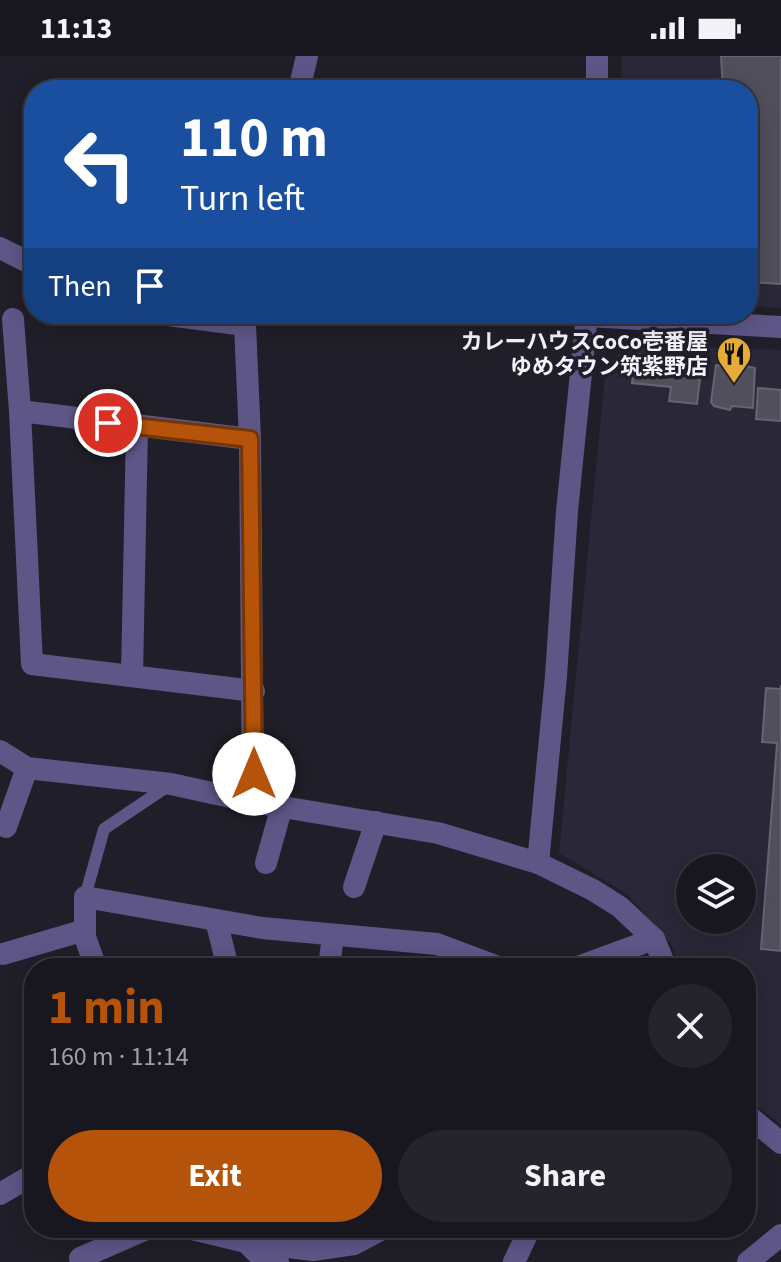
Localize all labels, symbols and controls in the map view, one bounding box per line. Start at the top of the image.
text: 11:13 [40,7,112,50]
text: 110 m [180,99,328,178]
icon: left [48,112,152,216]
text: Turn left [180,173,305,224]
icon: arrive [128,264,172,308]
text: Then [48,265,112,308]
place label: カレーハウスCoCo壱番屋 ゆめタウン筑紫野店 [460,326,708,383]
restaurant icon: カレーハウスCoCo壱番屋 ゆめタウン筑紫野店 [715,335,753,385]
pin [74,389,142,457]
icon: arrive [86,401,130,445]
position arrow [212,732,296,816]
map controls [676,854,756,934]
button: layers [676,854,756,934]
text: 1 min [48,974,165,1042]
button: close [648,984,732,1068]
text: 160 m · 11:14 [48,1038,189,1075]
button: Exit [48,1130,382,1222]
button: Share [398,1130,732,1222]

